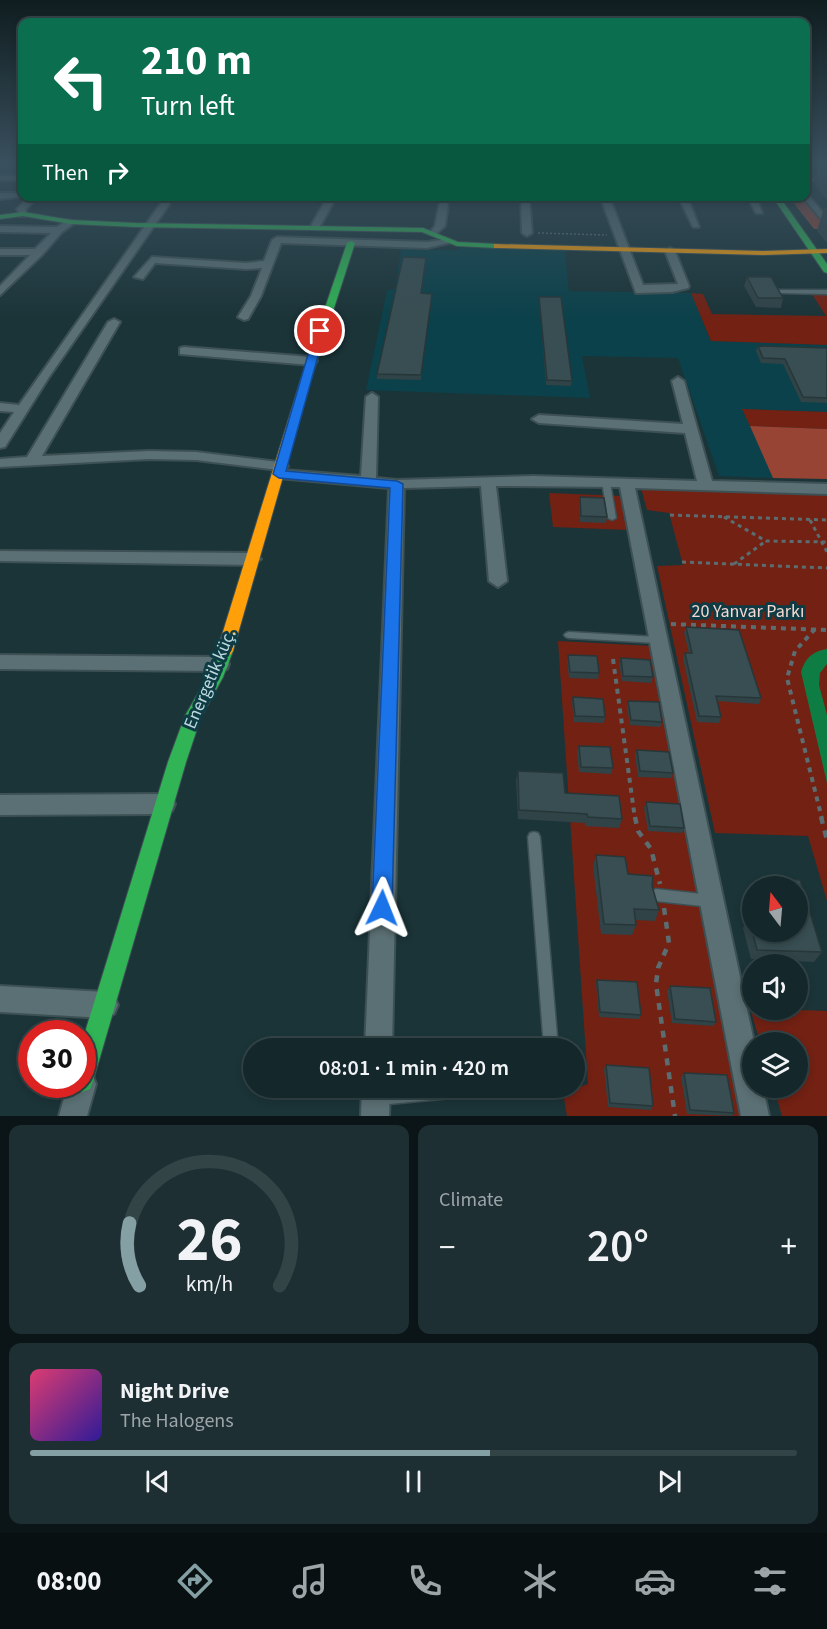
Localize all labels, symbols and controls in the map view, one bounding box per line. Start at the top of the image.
text: 210 m [141,31,252,91]
icon: left [42,42,120,120]
text: Turn left [141,87,235,126]
icon: right [101,156,134,189]
text: Then [42,157,89,189]
pin [294,305,345,356]
icon: arrive [303,314,336,347]
park label: 20 Yanvar Parkı [692,599,804,624]
street label: Energetik küç. [178,625,242,733]
position arrow [350,876,414,940]
north arrow [742,876,808,942]
map controls [742,876,808,1098]
button: sound [742,954,808,1020]
speed limit sign: 30 [18,1020,96,1098]
button: layers [742,1032,808,1098]
text: 08:01 · 1 min · 420 m [319,1052,509,1084]
text: Climate [439,1186,503,1214]
text: 26 [176,1196,242,1285]
text: 20° [587,1215,649,1279]
text: − [439,1224,455,1271]
text: + [781,1224,797,1271]
text: km/h [185,1270,233,1301]
text: Night Drive [120,1375,229,1407]
text: The Halogens [120,1407,234,1435]
icon: previous [141,1465,174,1498]
icon: pause [397,1465,430,1498]
icon: next [653,1465,686,1498]
icon: directions [174,1560,216,1602]
icon: music [289,1560,331,1602]
icon: phone [404,1560,446,1602]
icon: climate [519,1560,561,1602]
icon: car [634,1560,676,1602]
icon: filters [749,1560,791,1602]
text: 08:00 [36,1562,102,1601]

